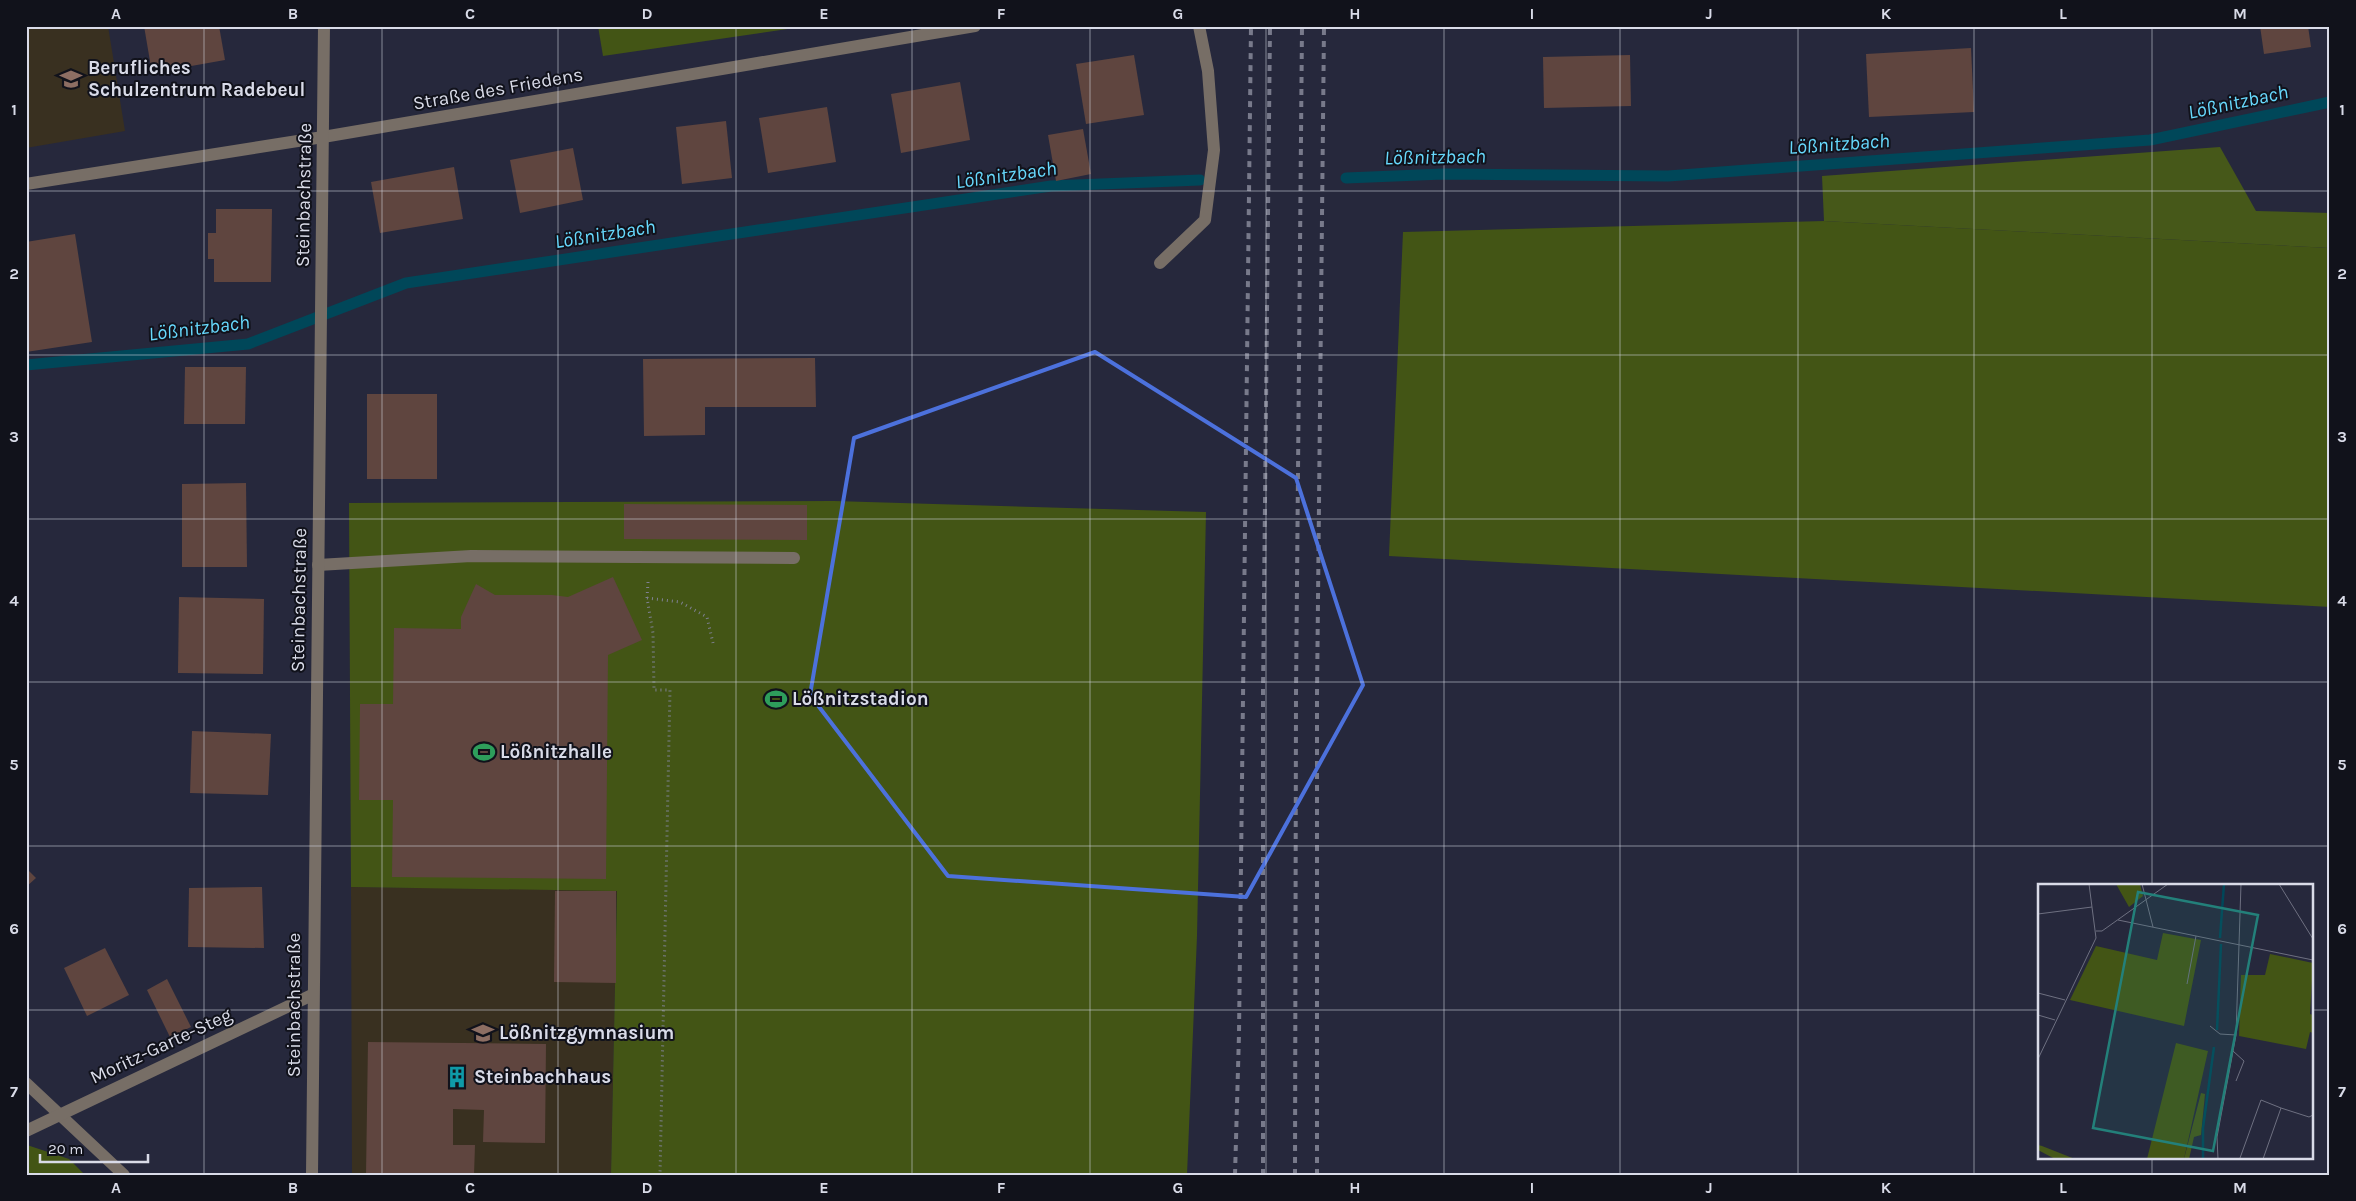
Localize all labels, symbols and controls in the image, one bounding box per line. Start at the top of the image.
text: A [111,4,121,23]
text: B [288,4,298,23]
text: C [465,4,475,23]
text: D [642,4,653,23]
text: E [819,4,829,23]
text: F [997,4,1006,23]
text: G [1173,4,1183,23]
text: H [1349,4,1361,23]
text: I [1530,4,1534,23]
text: J [1705,4,1713,23]
text: K [1881,4,1892,23]
text: L [2059,4,2067,23]
text: M [2233,4,2247,23]
place label: Berufliches Schulzentrum Radebeul [88,57,305,101]
street label: Straße des Friedens [411,63,585,115]
school or university icon: Berufliches Schulzentrum Radebeul [58,66,84,92]
water label: Lößnitzbach [2186,80,2290,124]
text: 1 [11,100,17,119]
text: 1 [2339,100,2345,119]
street label: Steinbachstraße [292,123,316,267]
water label: Lößnitzbach [1787,129,1891,159]
water label: Lößnitzbach [1384,145,1486,169]
water label: Lößnitzbach [954,157,1058,193]
water label: Lößnitzbach [553,215,657,253]
text: 2 [9,264,19,283]
text: 2 [2337,264,2347,283]
water label: Lößnitzbach [147,310,251,346]
text: 3 [9,427,19,446]
text: 3 [2337,427,2347,446]
street label: Steinbachstraße [287,528,311,672]
text: 4 [9,591,19,610]
text: 4 [2337,591,2347,610]
sports icon: Lößnitzstadion [763,686,789,712]
place label: Lößnitzstadion [792,688,929,710]
sports icon: Lößnitzhalle [471,739,497,765]
place label: Lößnitzhalle [500,741,612,763]
text: 5 [9,755,19,774]
text: 5 [2337,755,2347,774]
inset map [2038,884,2314,1158]
text: 6 [9,919,19,938]
text: 6 [2337,919,2347,938]
street label: Steinbachstraße [283,933,305,1077]
street label: Moritz-Garte-Steg [87,1003,236,1089]
school or university icon: Lößnitzgymnasium [470,1020,496,1046]
place label: Lößnitzgymnasium [499,1022,674,1044]
building icon: Steinbachhaus [444,1064,470,1090]
place label: Steinbachhaus [474,1066,611,1088]
text: 7 [10,1082,18,1101]
text: 7 [2338,1082,2346,1101]
scale bar [40,1131,148,1163]
text: 20 m [48,1140,83,1158]
text: A [111,1178,121,1197]
text: B [288,1178,298,1197]
text: C [465,1178,475,1197]
text: D [642,1178,653,1197]
text: E [819,1178,829,1197]
text: F [997,1178,1006,1197]
text: G [1173,1178,1183,1197]
text: H [1349,1178,1361,1197]
text: I [1530,1178,1534,1197]
text: J [1705,1178,1713,1197]
text: K [1881,1178,1892,1197]
text: L [2059,1178,2067,1197]
text: M [2233,1178,2247,1197]

